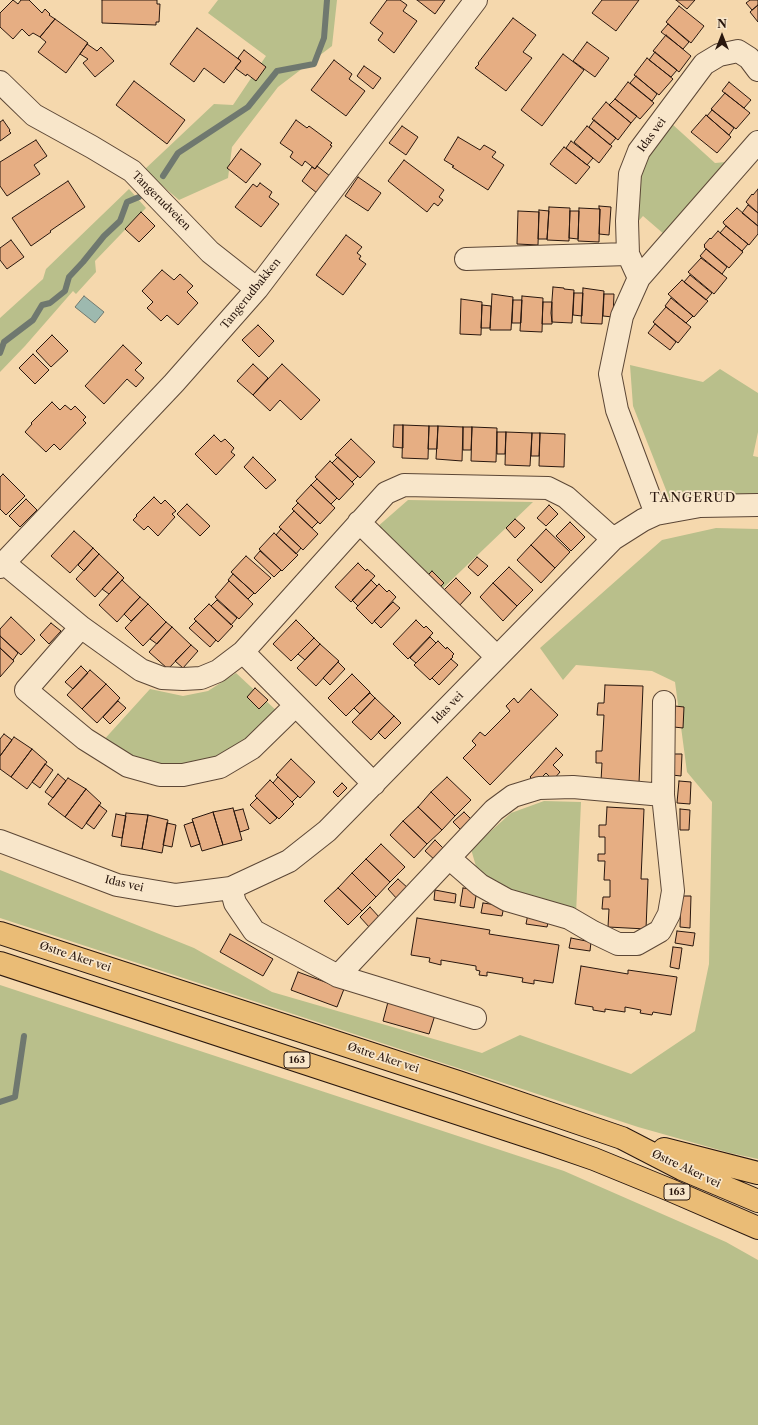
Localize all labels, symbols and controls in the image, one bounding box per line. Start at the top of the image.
north arrow [702,16,742,56]
text: N [717,17,727,31]
street label: Idas vei [635,115,669,155]
street label: Tangerudveien [129,169,193,233]
street label: Tangerudbakken [218,256,284,332]
district label: TANGERUD [650,490,736,506]
street label: Idas vei [430,689,466,727]
street label: Idas vei [103,873,145,895]
street label: Østre Aker vei [38,939,112,975]
street label: Østre Aker vei [346,1040,420,1076]
road number: 163 [284,1052,310,1068]
street label: Østre Aker vei [650,1147,722,1191]
road number: 163 [664,1184,690,1200]

